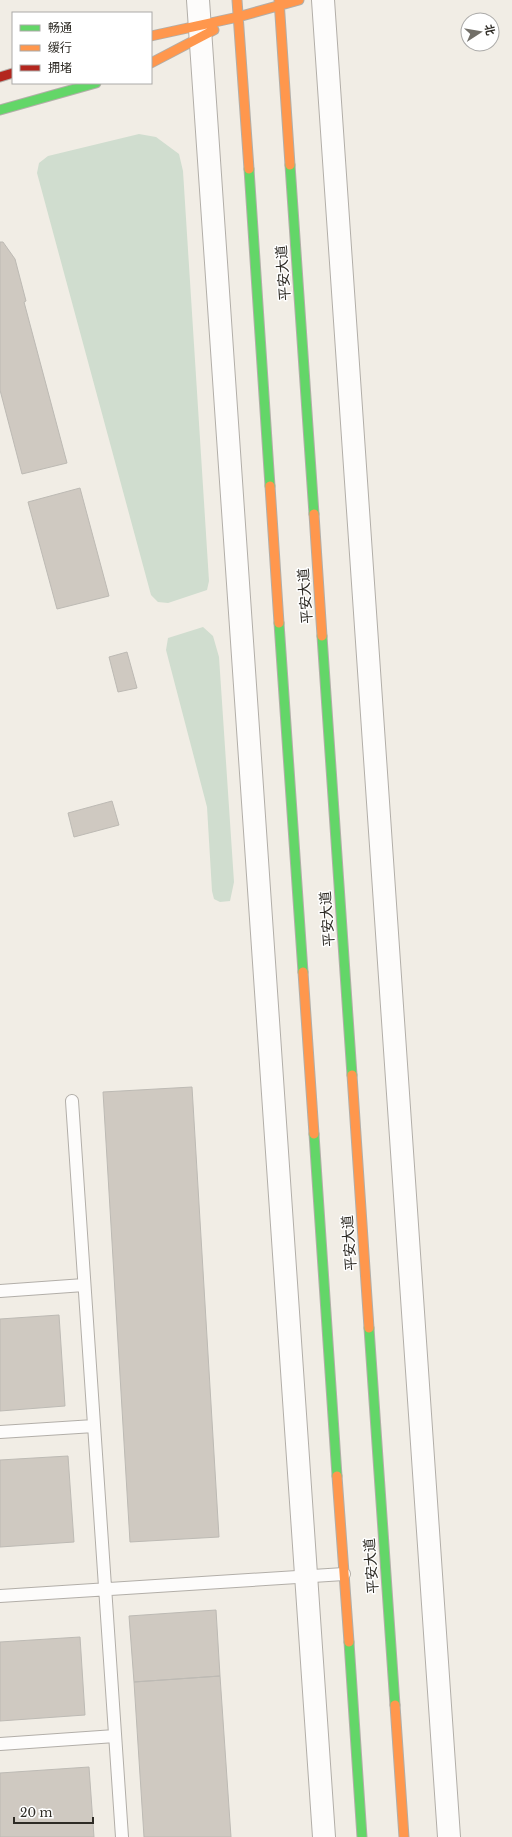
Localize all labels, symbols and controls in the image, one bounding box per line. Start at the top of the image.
legend [12,12,152,84]
north arrow [460,12,500,52]
text: 畅通 [48,20,72,35]
text: 北 [482,23,498,37]
text: 缓行 [48,40,72,55]
text: 拥堵 [48,60,72,75]
street label: 平安大道 [272,244,294,302]
street label: 平安大道 [294,567,316,625]
street label: 平安大道 [316,890,338,948]
street label: 平安大道 [338,1214,360,1272]
street label: 平安大道 [360,1537,382,1595]
scale bar [14,1799,93,1825]
text: 20 m [20,1805,52,1820]

